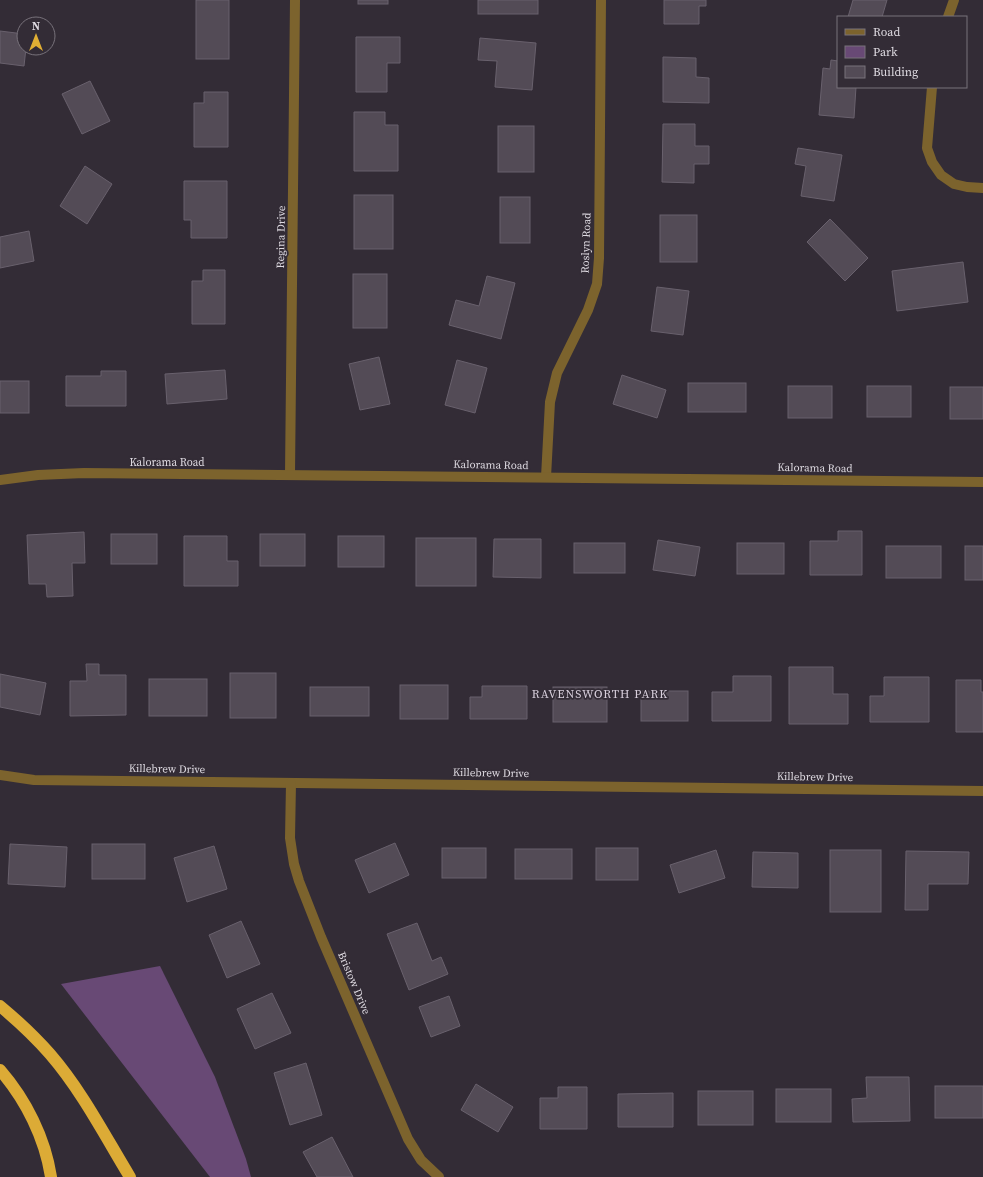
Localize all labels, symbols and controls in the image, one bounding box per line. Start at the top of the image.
north arrow [16,16,56,56]
legend [837,16,967,88]
text: N [32,19,40,34]
text: Road [873,24,900,40]
text: Park [873,44,898,60]
text: Building [873,64,918,80]
street label: Regina Drive [273,205,289,269]
street label: Roslyn Road [577,212,595,274]
street label: Kalorama Road [129,455,205,470]
street label: Kalorama Road [453,457,529,473]
street label: Kalorama Road [777,460,853,476]
district label: RAVENSWORTH PARK [532,686,668,702]
street label: Killebrew Drive [129,761,206,777]
street label: Killebrew Drive [453,765,530,781]
street label: Killebrew Drive [777,769,854,785]
street label: Bristow Drive [334,949,374,1017]

